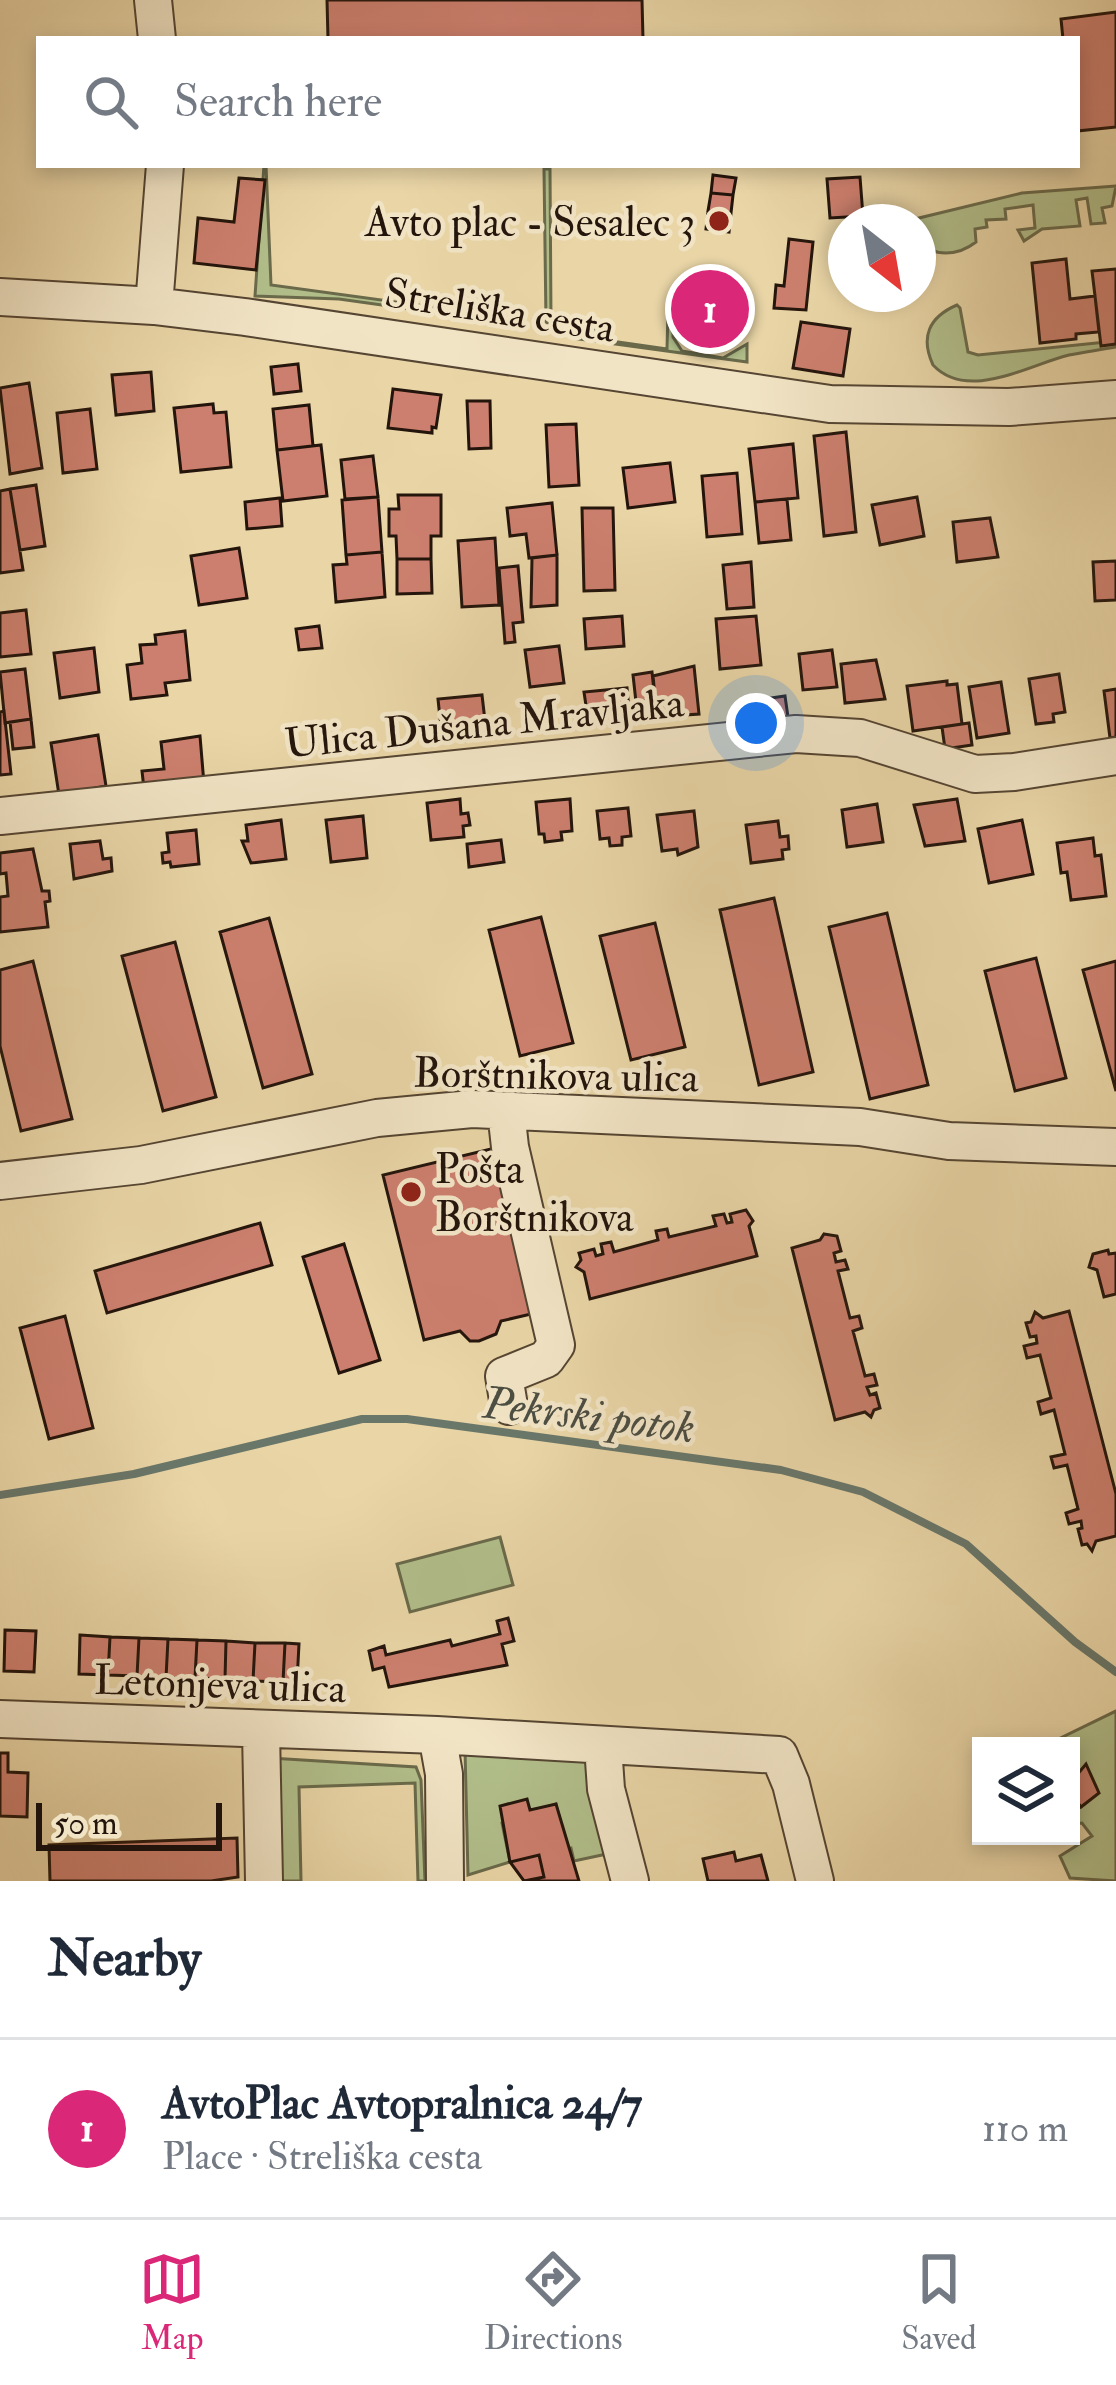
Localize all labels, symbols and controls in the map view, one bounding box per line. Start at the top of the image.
search box [36,36,1080,168]
icon: search [78,69,144,135]
text: Search here [174,74,382,130]
place label: Avto plac - Sesalec 3 [364,197,695,249]
north arrow [828,204,936,312]
marker: Avto plac - Sesalec 3 [706,208,732,234]
pin: 1 [671,264,749,354]
street label: Streliška cesta [381,267,619,355]
street label: Ulica Dušana Mravljaka [282,677,687,771]
your location [726,693,786,753]
street label: Borštnikova ulica [413,1048,700,1104]
place label: Pošta Borštnikova [435,1144,634,1244]
marker: Pošta Borštnikova [398,1179,424,1205]
water label: Pekrski potok [478,1375,698,1457]
street label: Letonjeva ulica [93,1655,348,1715]
map controls [972,1737,1080,1845]
button: layers [972,1737,1080,1845]
scale bar [36,1797,222,1850]
text: 50 m [54,1803,118,1844]
text: Nearby [48,1927,201,1991]
text: AvtoPlac Avtopralnica 24/7 [162,2076,642,2132]
text: 1 [80,2104,94,2153]
text: 110 m [982,2104,1068,2153]
text: Place · Streliška cesta [162,2132,482,2181]
tab: Map [139,2246,205,2359]
tab: Directions [484,2246,623,2359]
tab: Saved [901,2246,977,2359]

